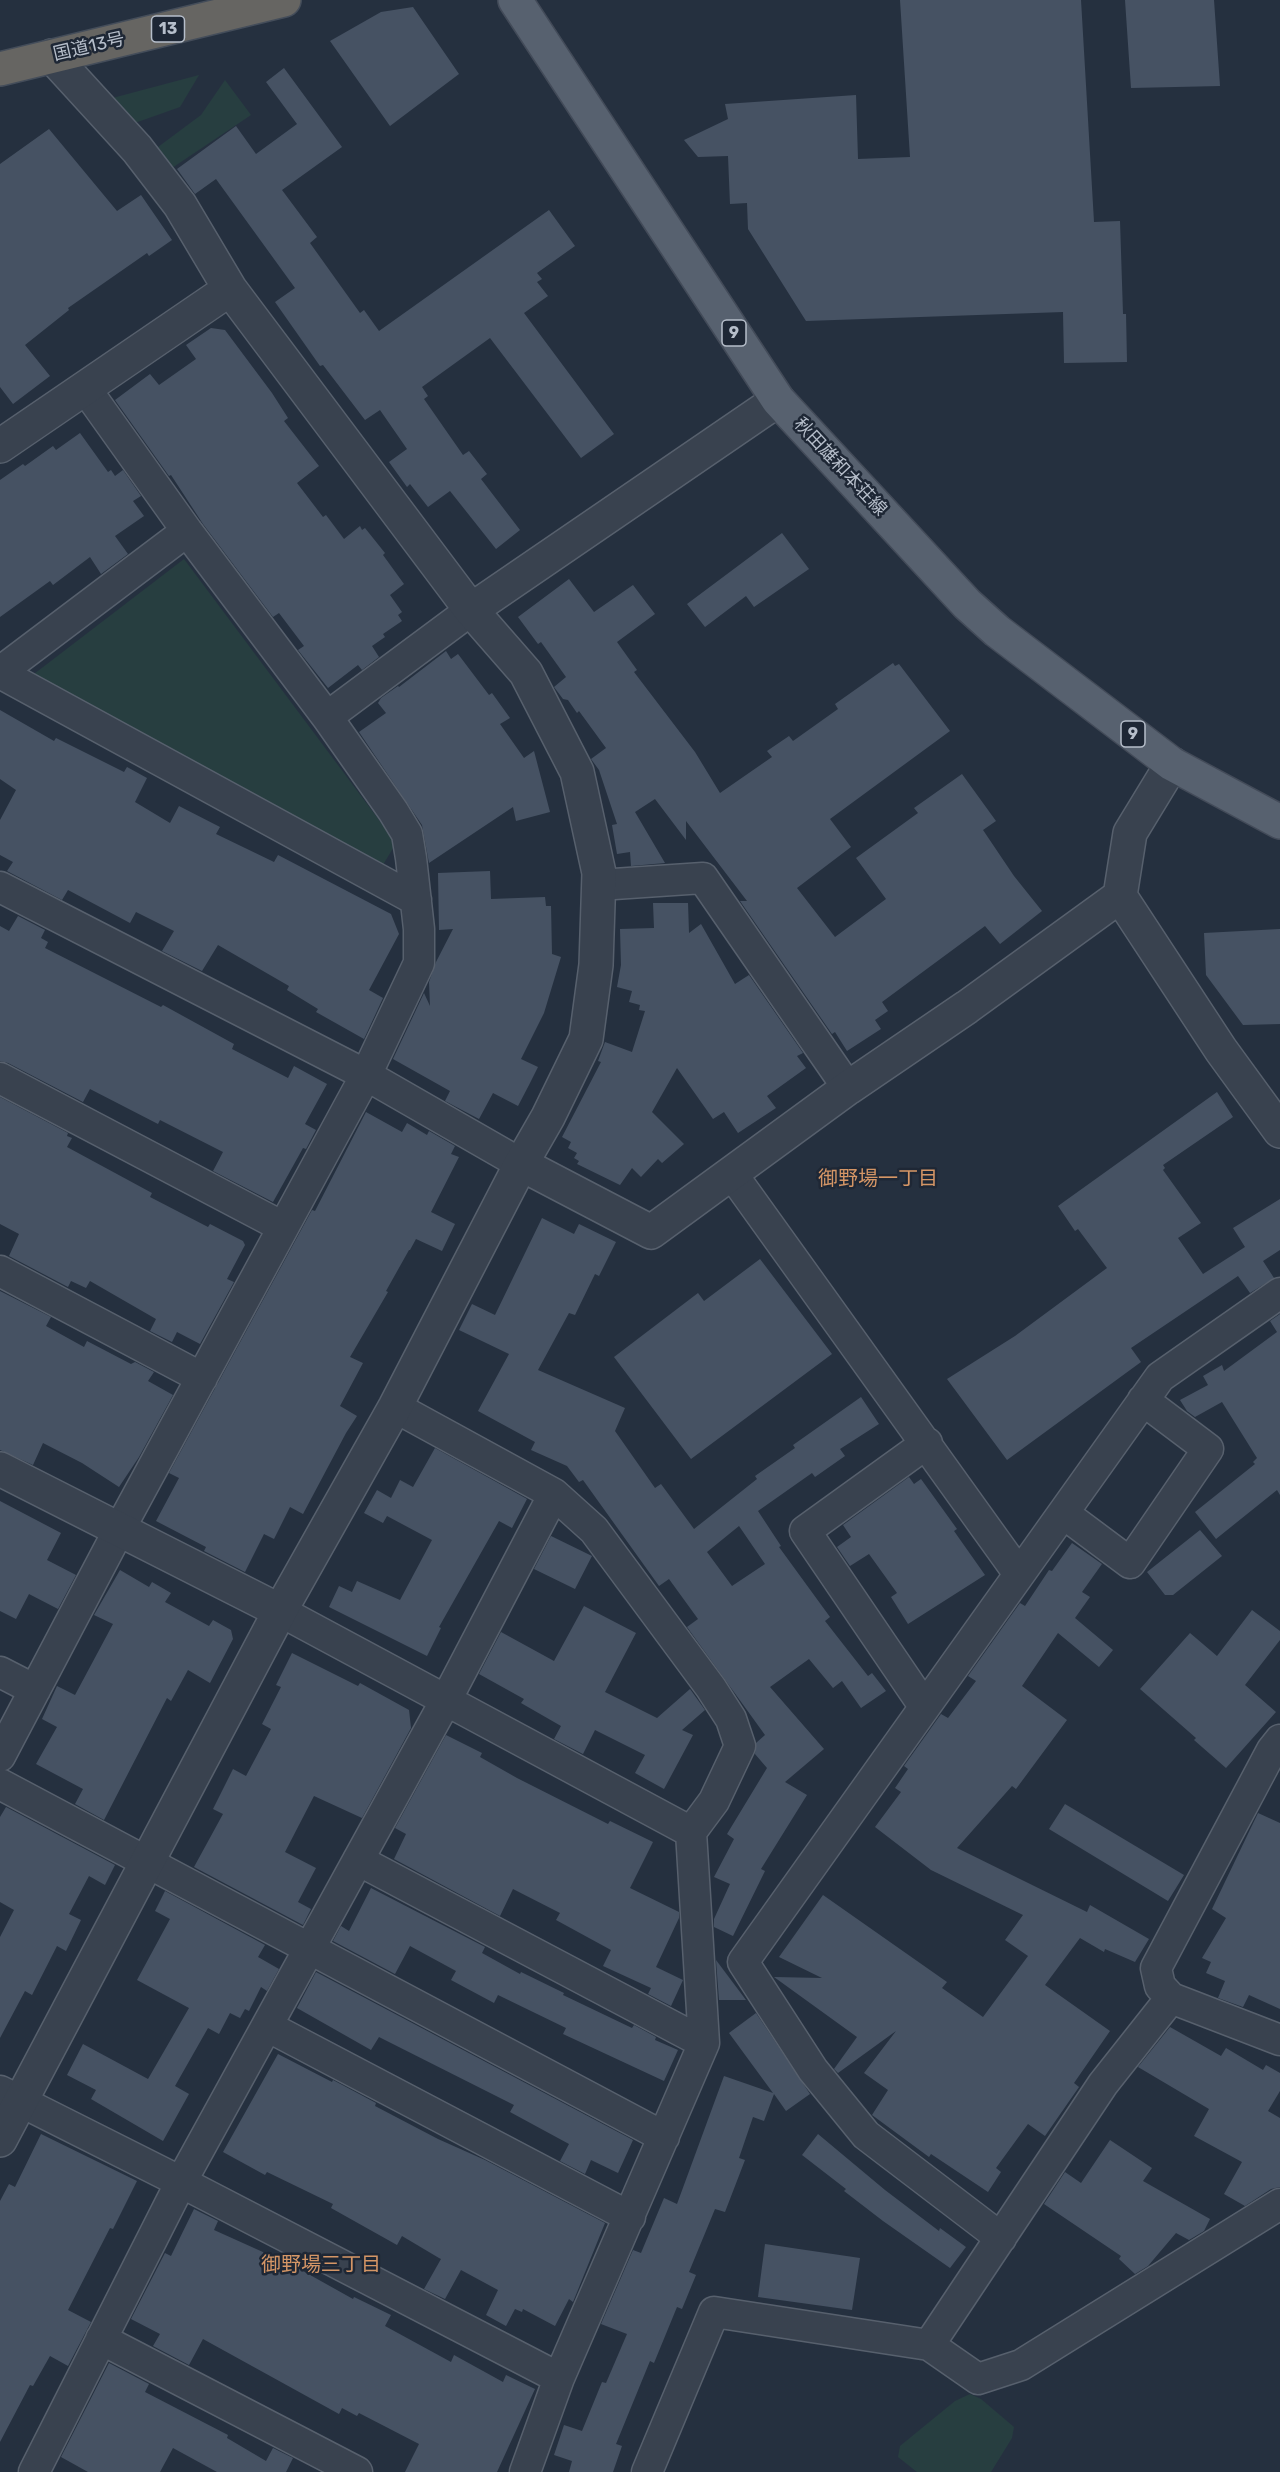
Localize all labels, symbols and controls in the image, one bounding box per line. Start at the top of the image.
road number: 13 [152,16,184,42]
street label: 国道13号 [51,28,127,66]
road number: 9 [722,320,746,346]
street label: 秋田雄和本荘線 [789,414,891,520]
road number: 9 [1121,721,1145,747]
district label: 御野場一丁目 [818,1167,938,1191]
district label: 御野場三丁目 [261,2253,381,2277]

